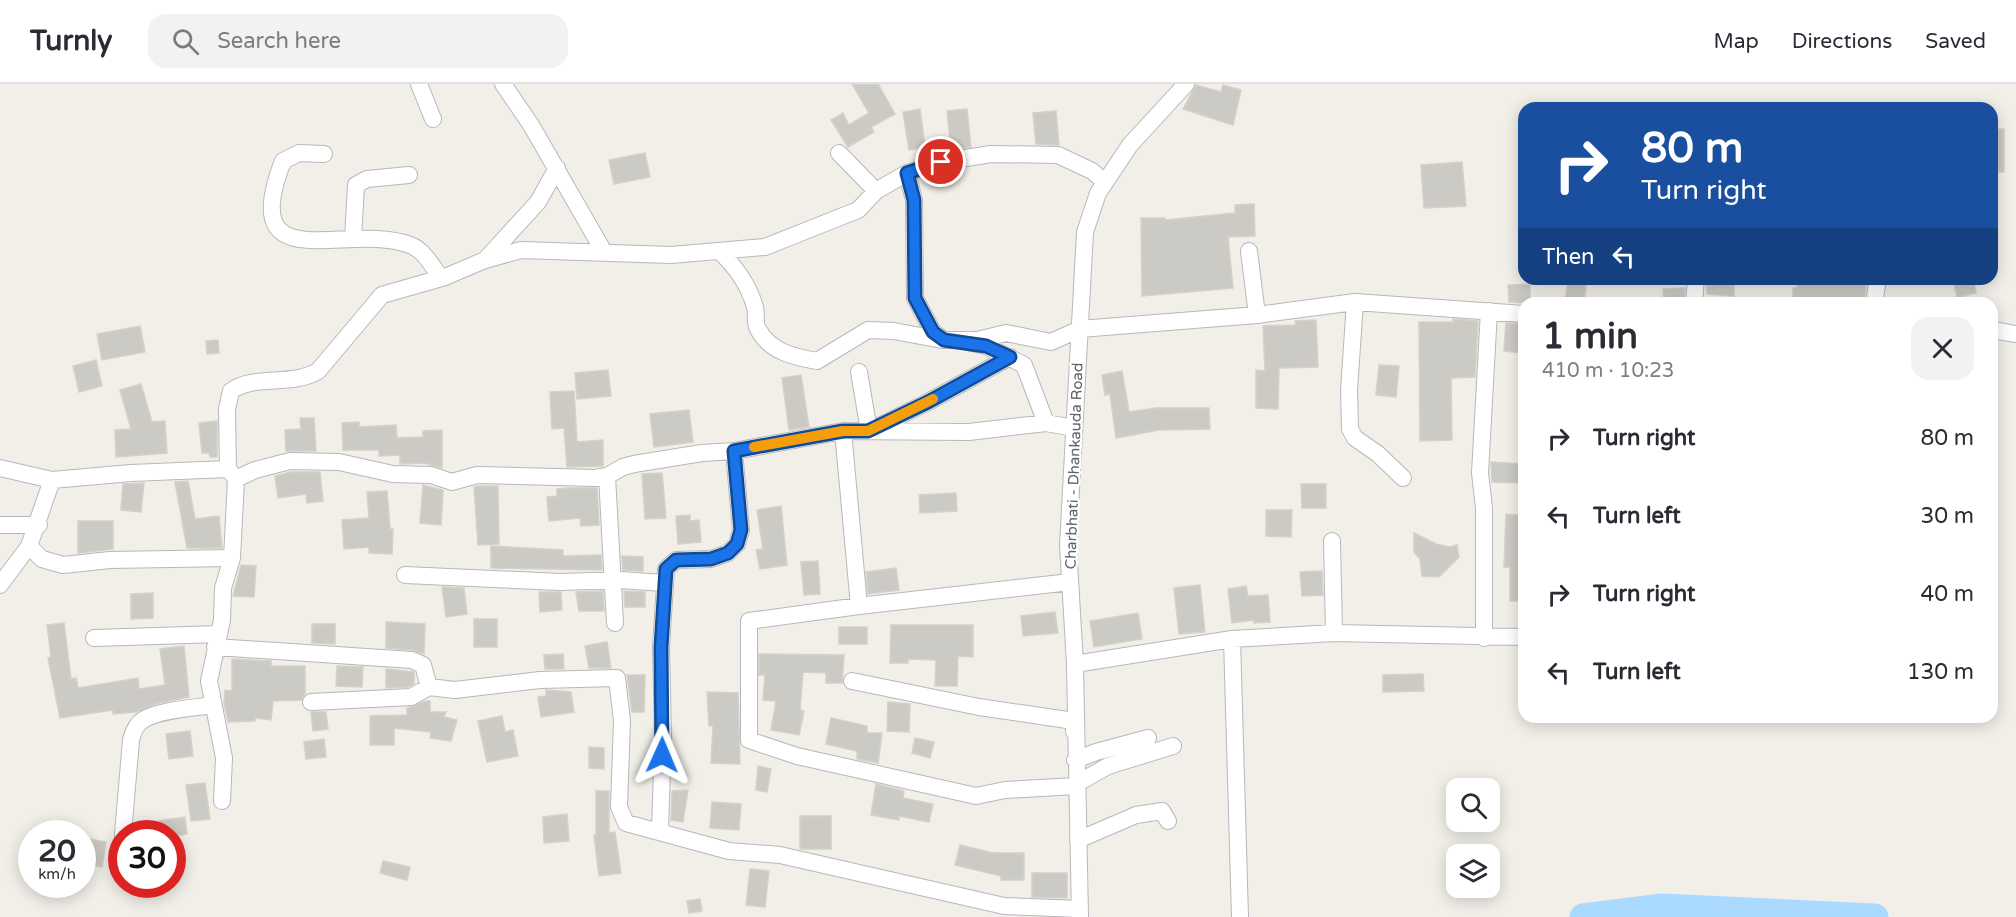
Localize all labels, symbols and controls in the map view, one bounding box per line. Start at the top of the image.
search box [148,14,568,68]
text: Turnly [30,24,112,58]
icon: search [169,25,202,58]
text: Search here [217,28,341,54]
text: Map [1713,29,1759,54]
text: Directions [1792,29,1892,54]
text: Saved [1925,29,1986,54]
text: 80 m [1641,123,1743,174]
icon: right [1542,126,1620,204]
pin [915,136,966,187]
icon: arrive [924,145,957,178]
text: Turn right [1641,174,1767,207]
icon: left [1607,240,1640,273]
text: Then [1542,244,1595,270]
text: 1 min [1542,315,1638,358]
button: close [1911,317,1974,380]
text: 410 m · 10:23 [1542,359,1674,383]
street label: Charbhati - Dhankauda Road [1061,362,1087,570]
icon: right [1542,422,1575,455]
text: Turn right [1593,425,1695,451]
text: 80 m [1920,425,1974,451]
icon: left [1542,500,1575,533]
text: Turn left [1593,503,1681,529]
text: 30 m [1920,503,1974,529]
icon: right [1542,578,1575,611]
text: Turn right [1593,581,1695,607]
text: 40 m [1920,581,1974,607]
icon: left [1542,656,1575,689]
text: Turn left [1593,659,1681,685]
text: 130 m [1907,659,1974,685]
position arrow [630,723,694,787]
map controls [1446,778,1500,898]
button: search [1446,778,1500,832]
speed limit sign: 30 [108,820,186,898]
text: 20 [38,833,76,870]
button: layers [1446,844,1500,898]
text: km/h [38,865,76,883]

